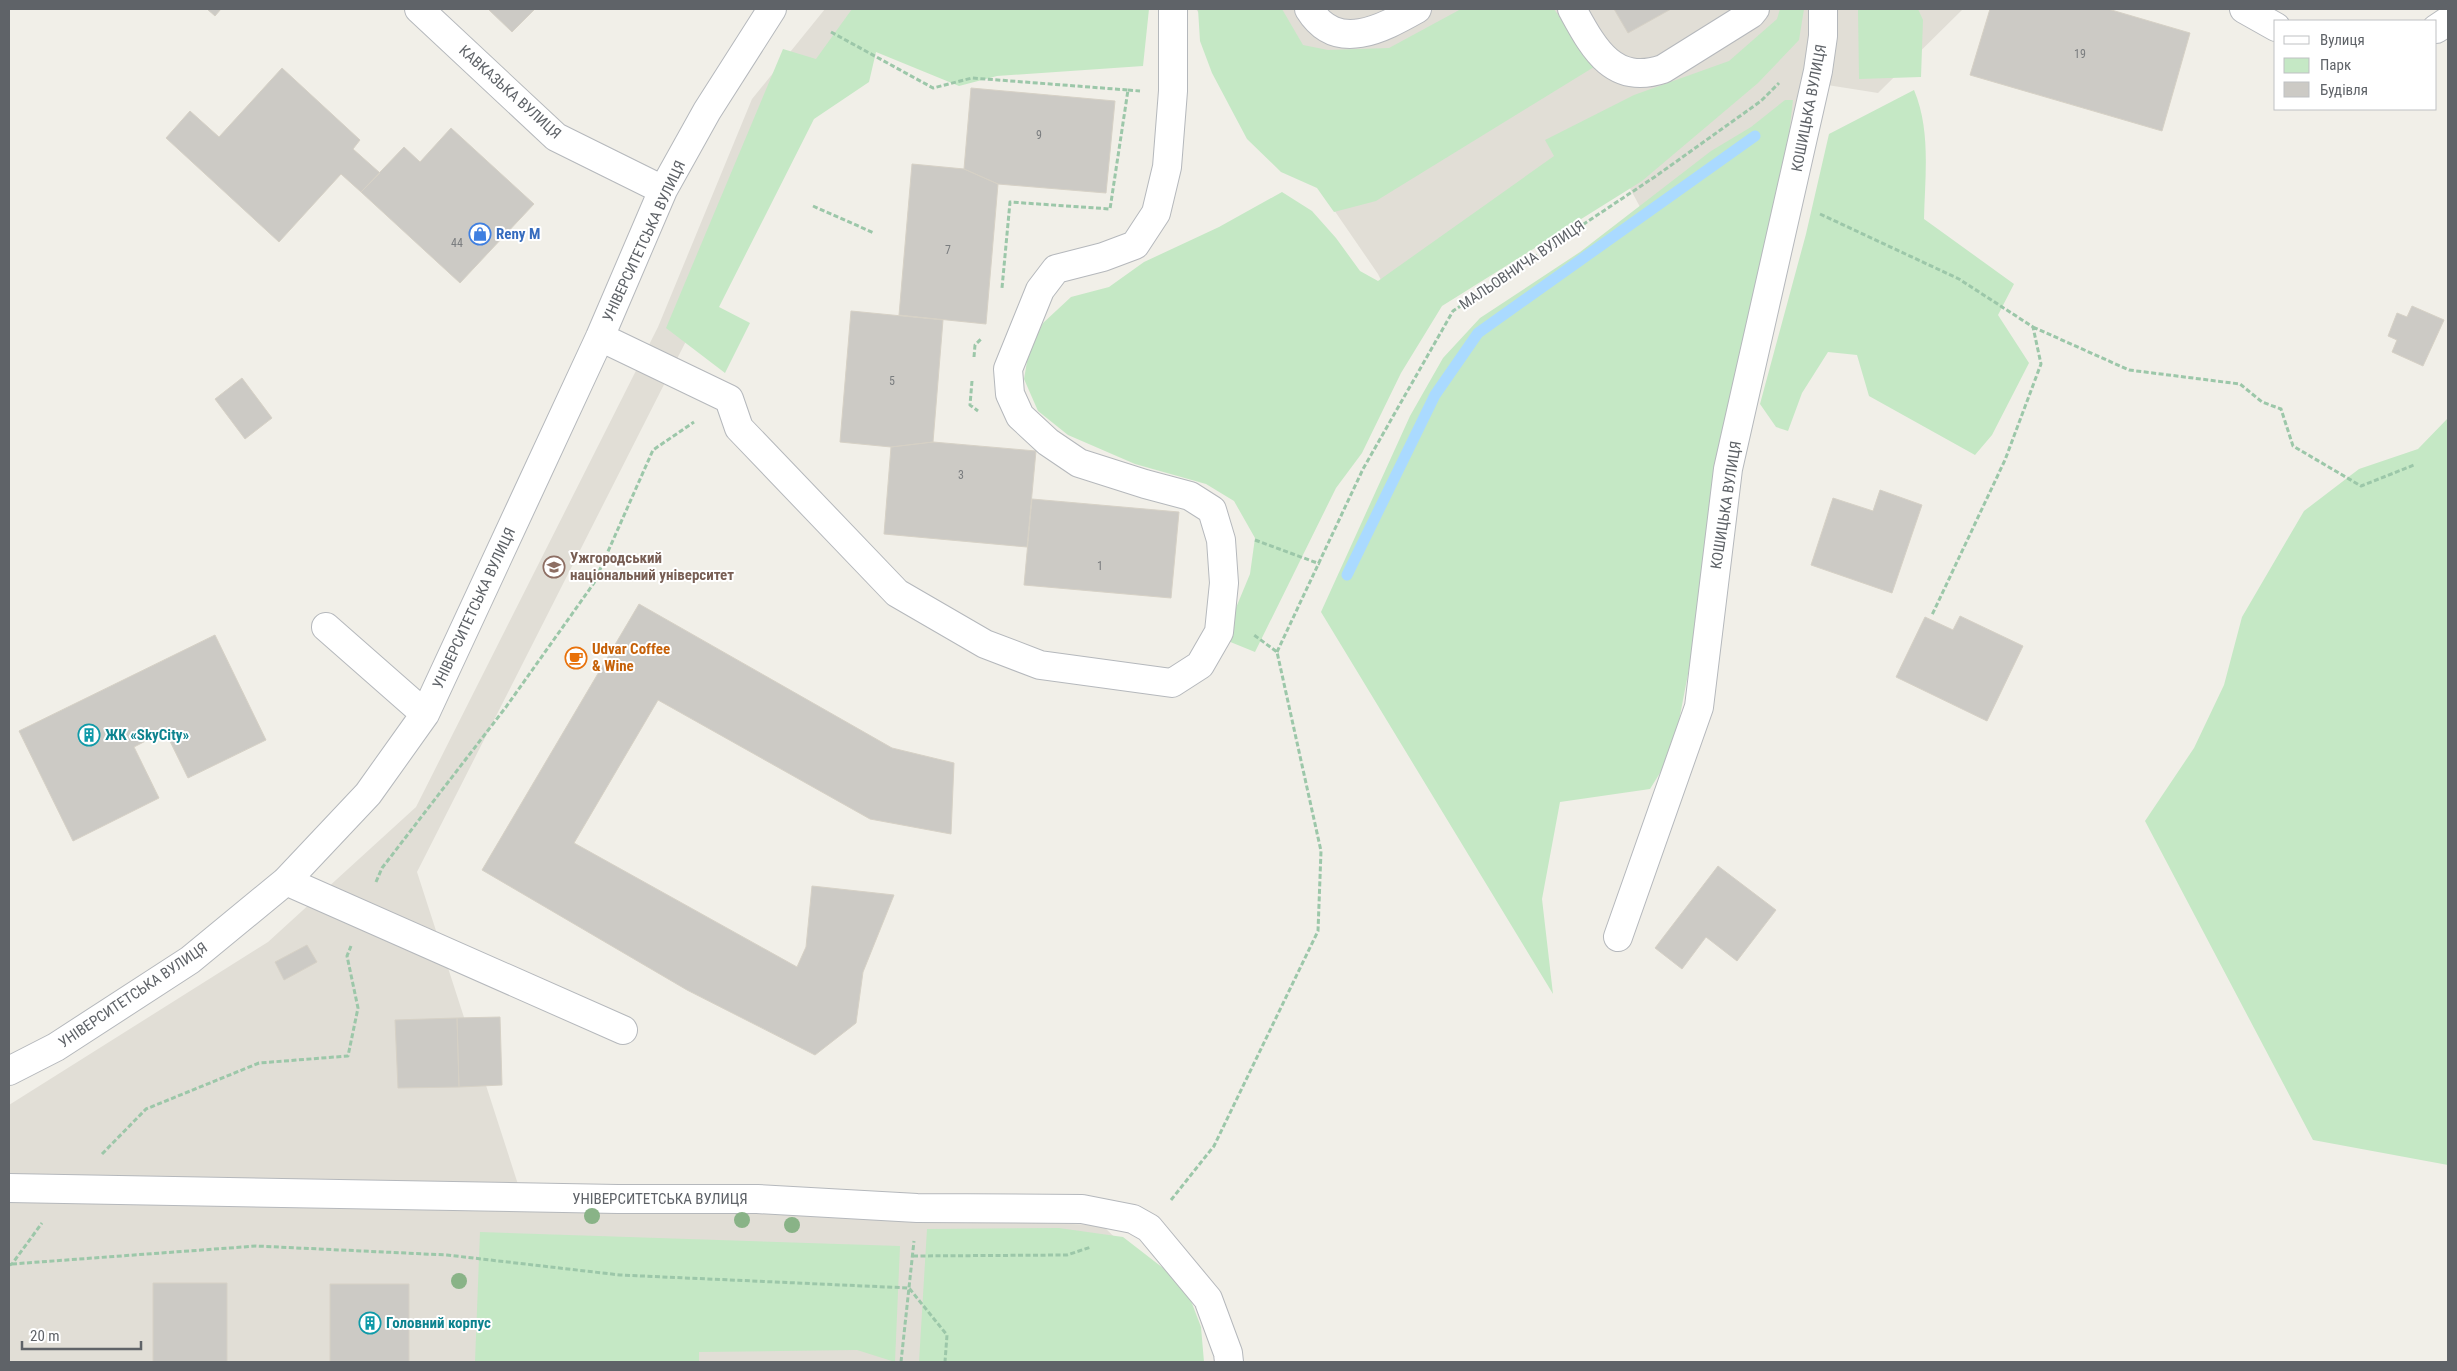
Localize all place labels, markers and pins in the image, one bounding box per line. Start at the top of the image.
shop icon: Reny M [468,222,492,246]
place label: Reny M [496,225,540,243]
place label: Ужгородський національний університет [570,549,734,584]
school or university icon: Ужгородський національний університет [542,555,566,579]
place label: Udvar Coffee & Wine [592,640,670,675]
cafe icon: Udvar Coffee & Wine [564,646,588,670]
building icon: ЖК «SkyCity» [77,723,101,747]
place label: ЖК «SkyCity» [105,726,189,744]
building icon: Головний корпус [358,1311,382,1335]
place label: Головний корпус [386,1314,491,1332]

